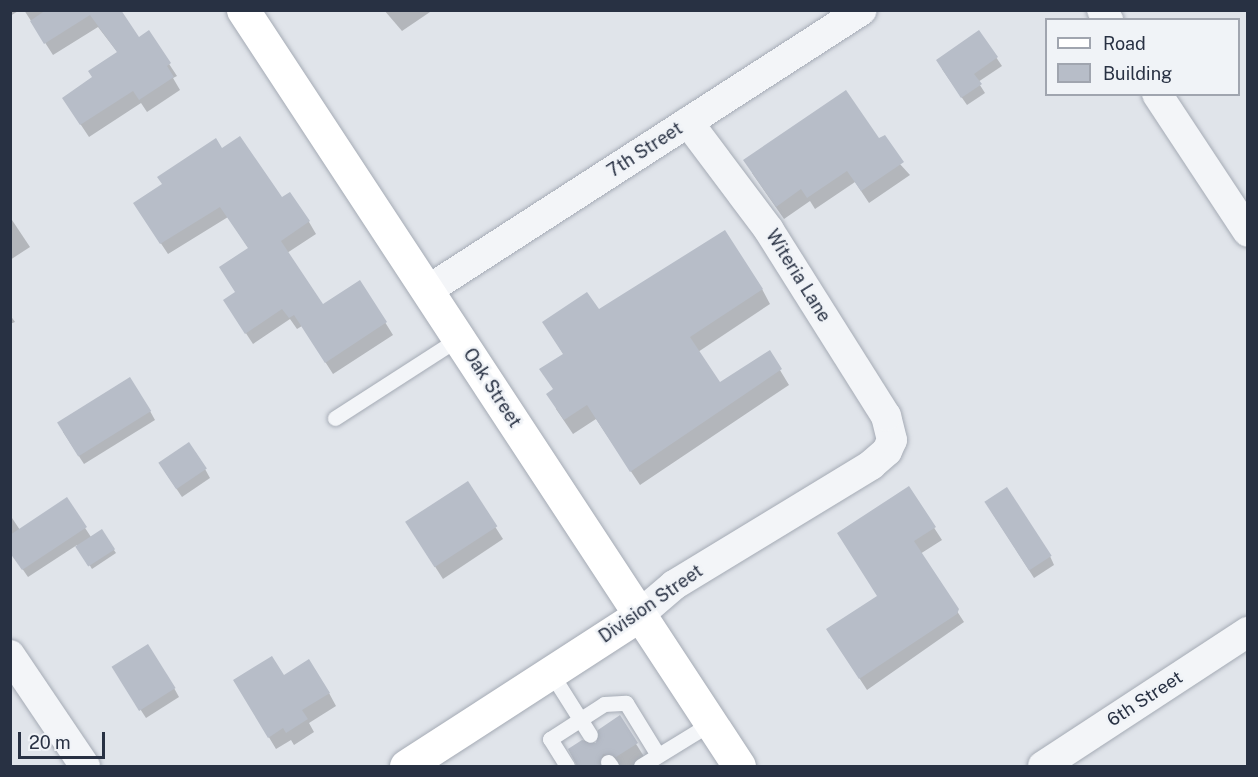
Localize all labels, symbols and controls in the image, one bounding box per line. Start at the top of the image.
legend [1045,18,1240,96]
text: Road [1103,33,1146,54]
text: Building [1103,63,1172,84]
street label: 7th Street [603,118,687,182]
street label: Witeria Lane [761,226,835,326]
street label: Oak Street [458,344,526,432]
street label: Division Street [595,560,707,648]
street label: 6th Street [1103,667,1187,731]
scale bar [21,720,108,758]
text: 20 m [29,732,71,753]

